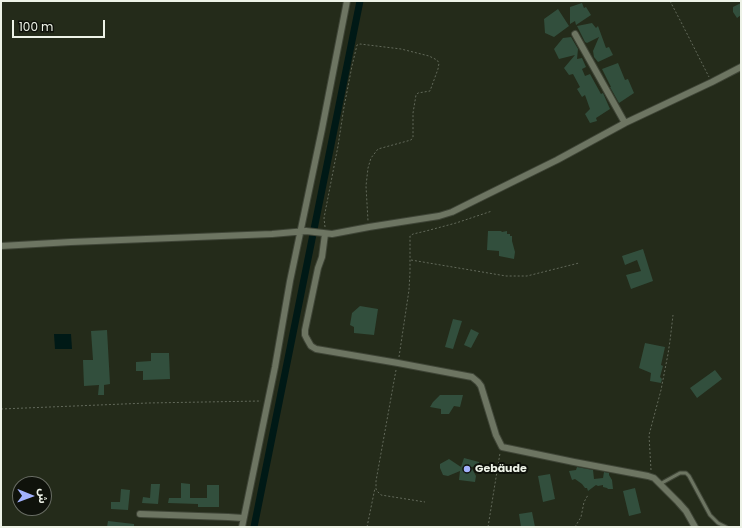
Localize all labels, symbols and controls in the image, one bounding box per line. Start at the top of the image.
scale bar [14,12,107,38]
text: 100 m [19,18,53,35]
place label: Gebäude [475,462,527,476]
marker: Gebäude [462,464,472,474]
north arrow [12,476,52,516]
text: ش [35,489,51,504]

